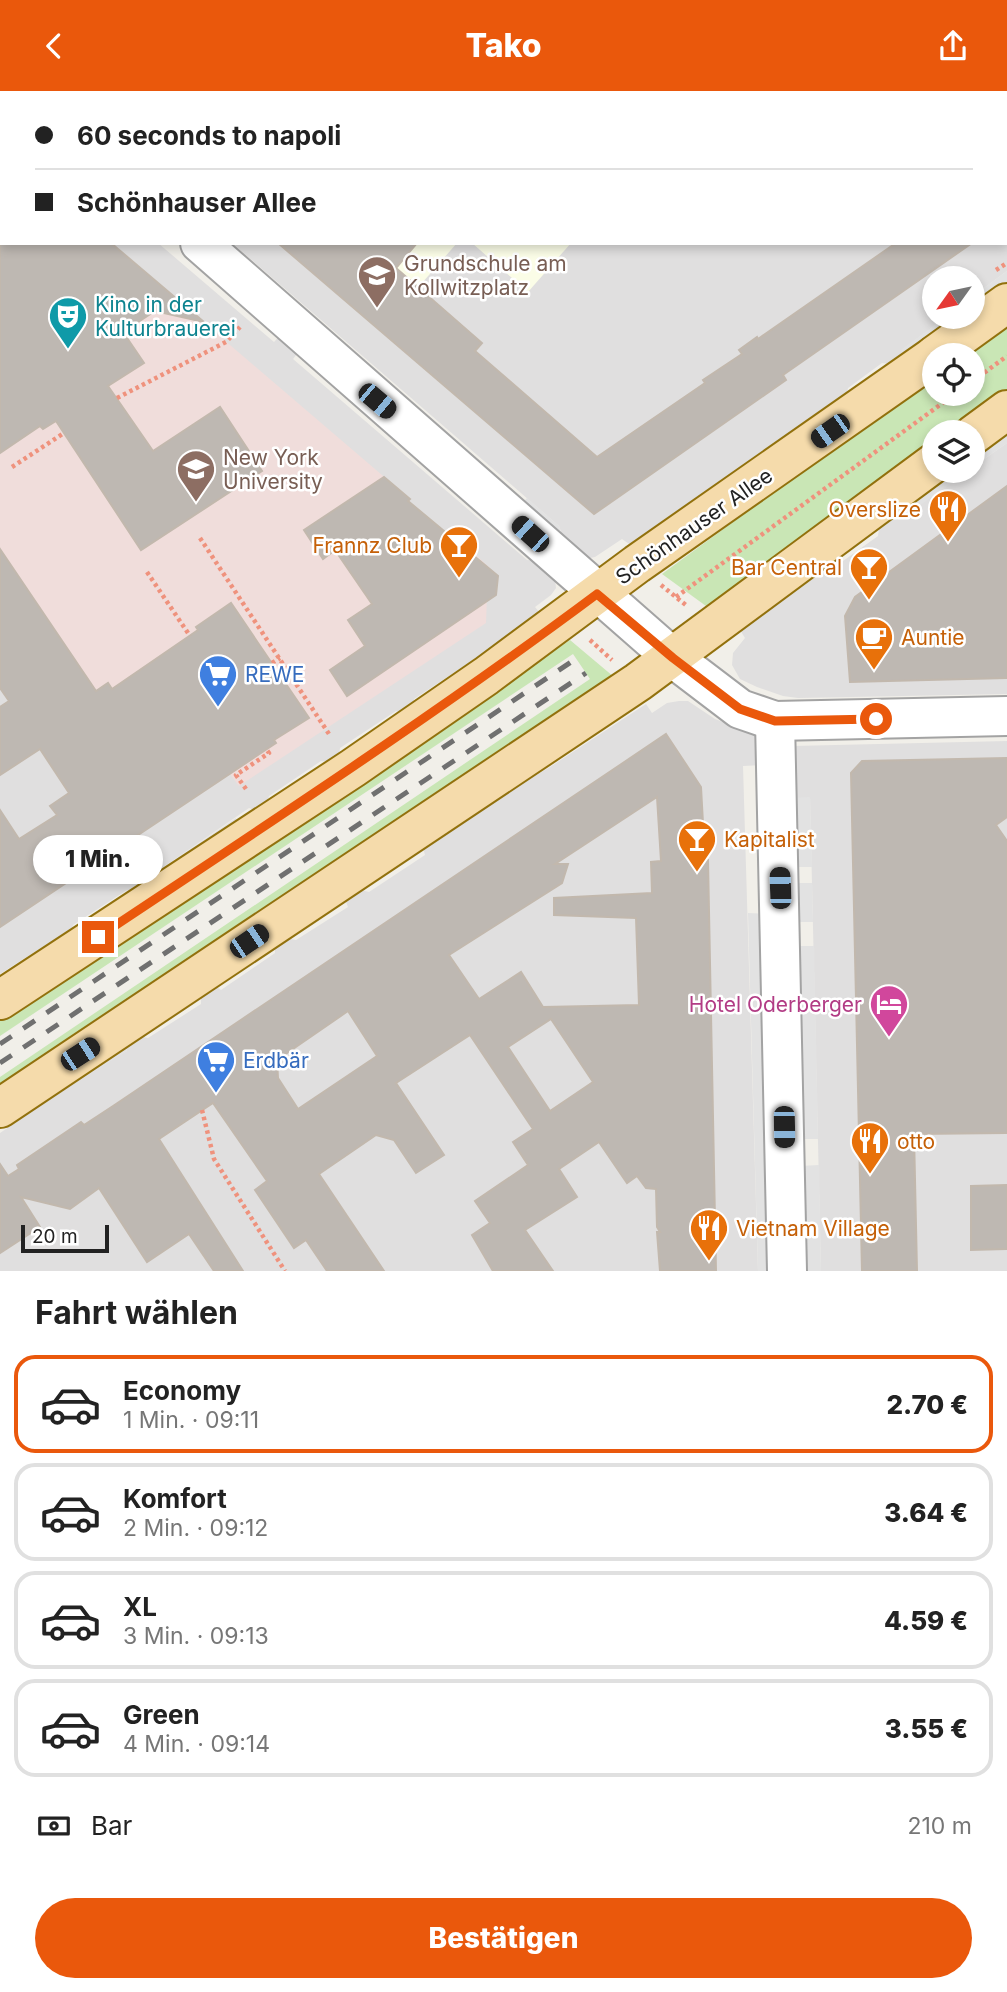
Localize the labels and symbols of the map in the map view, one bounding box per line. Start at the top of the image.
place label: Grundschule am Kollwitzplatz [404,251,567,300]
school or university icon: Grundschule am Kollwitzplatz [356,254,398,309]
north arrow [922,266,985,329]
place label: Kino in der Kulturbrauerei [95,292,236,341]
theatre icon: Kino in der Kulturbrauerei [47,295,89,350]
car [355,379,400,423]
car [807,410,854,452]
place label: New York University [223,445,323,494]
school or university icon: New York University [175,448,217,503]
street label: Schönhauser Allee [611,462,777,590]
restaurant icon: Overslize [927,488,969,543]
place label: Overslize [829,497,921,522]
car [508,512,553,556]
bar icon: Frannz Club [438,524,480,579]
place label: Frannz Club [313,533,432,558]
bar icon: Bar Central [848,546,890,601]
place label: Bar Central [731,555,842,580]
cafe icon: Auntie [853,616,895,671]
place label: Auntie [901,625,965,650]
supermarket icon: REWE [197,653,239,708]
place label: REWE [245,662,304,687]
route start [860,703,892,735]
bar icon: Kapitalist [676,818,718,873]
place label: Kapitalist [724,827,815,852]
callout: 1 Min. [33,835,163,885]
car [769,867,792,909]
route end [82,921,114,953]
car [226,921,273,961]
hotel icon: Hotel Oderberger [868,983,910,1038]
place label: Hotel Oderberger [689,992,862,1017]
car [57,1034,104,1074]
supermarket icon: Erdbär [195,1039,237,1094]
place label: Erdbär [243,1048,309,1073]
car [774,1106,795,1148]
restaurant icon: otto [849,1120,891,1175]
place label: otto [897,1129,935,1154]
restaurant icon: Vietnam Village [688,1207,730,1262]
place label: Vietnam Village [736,1216,890,1241]
scale bar [21,1222,108,1254]

